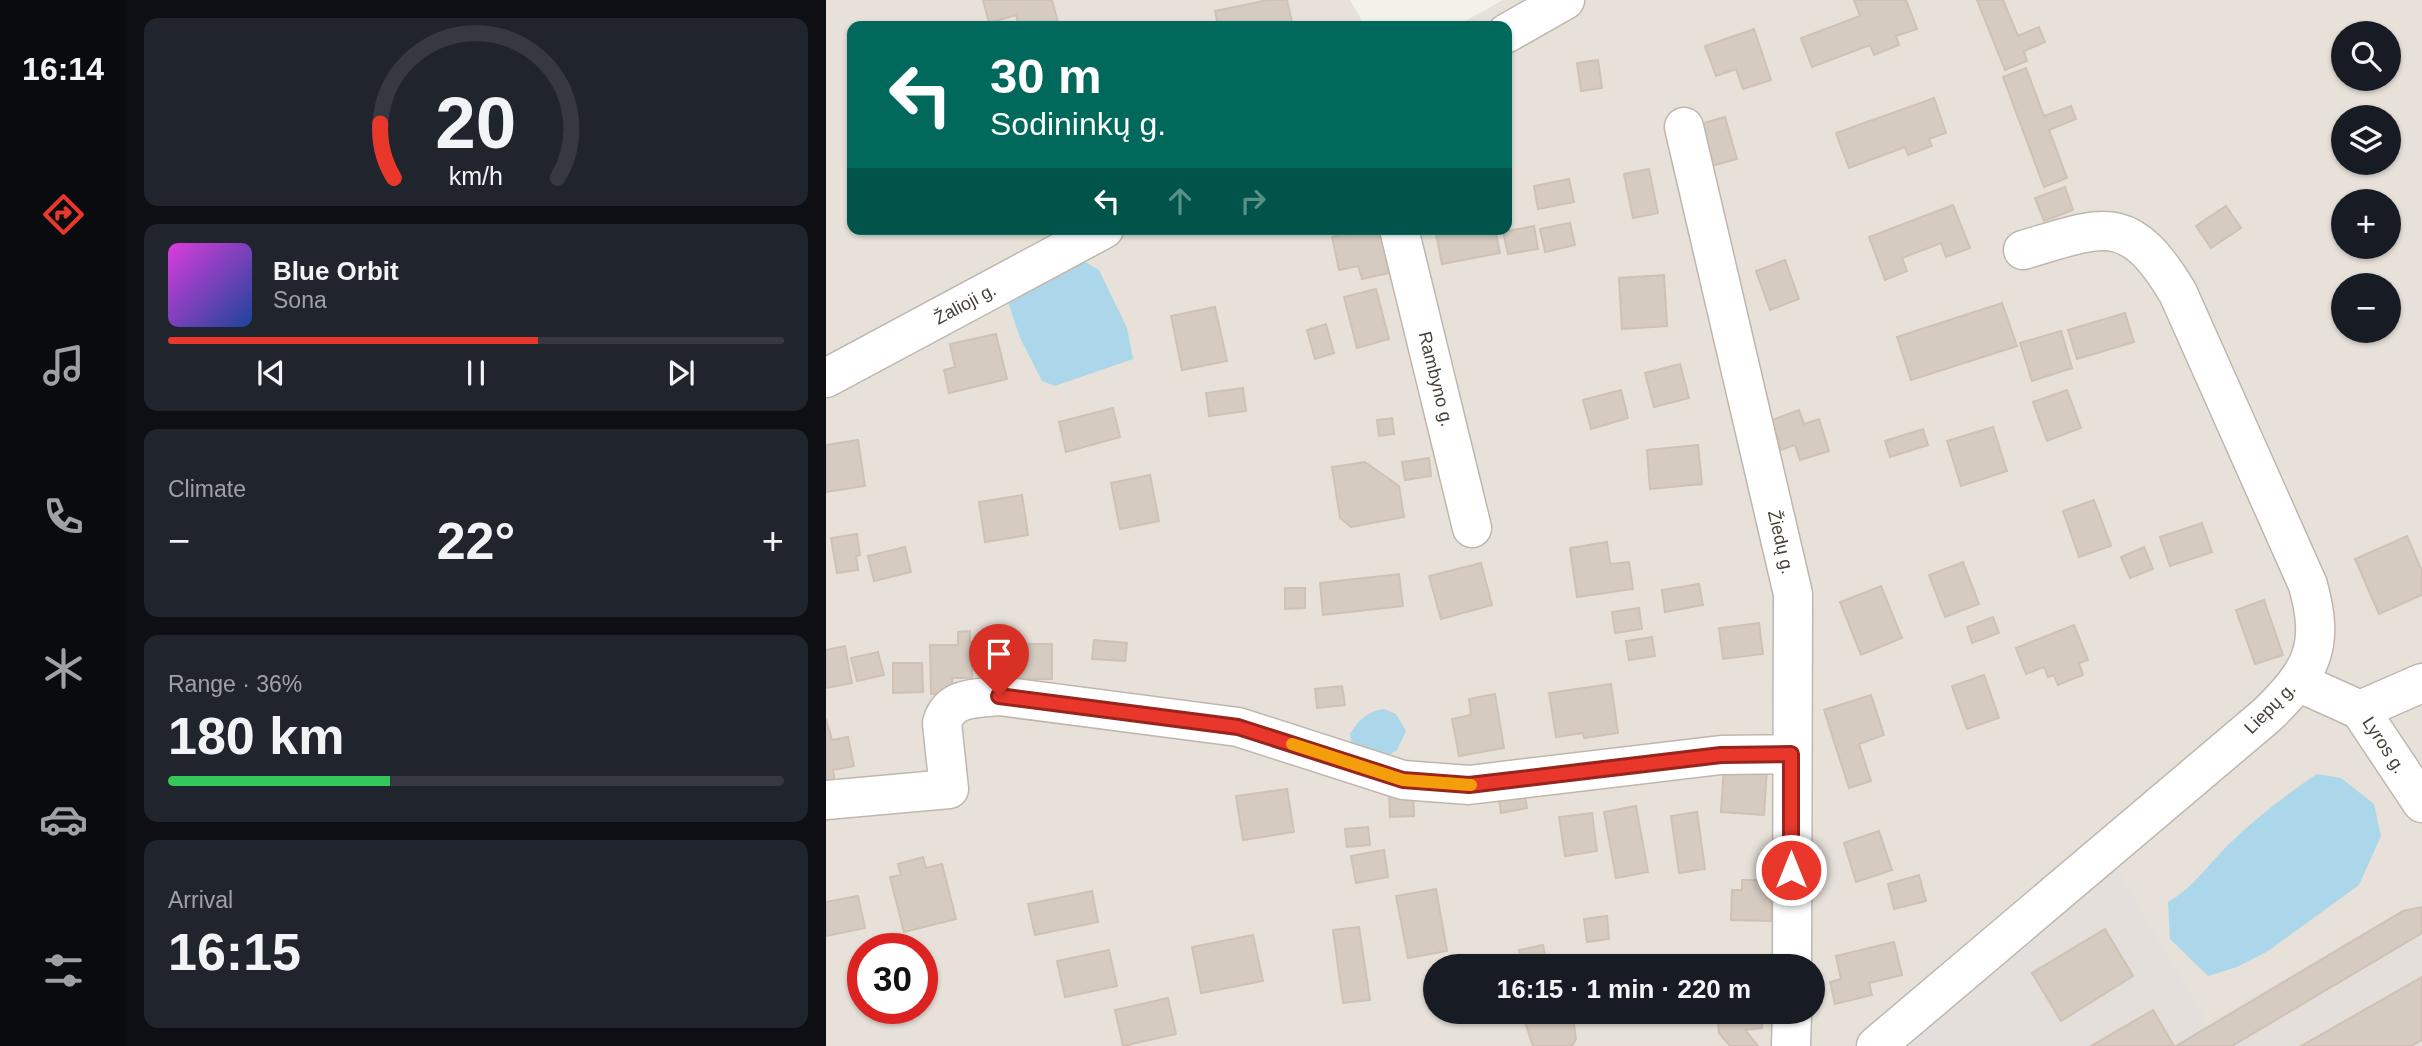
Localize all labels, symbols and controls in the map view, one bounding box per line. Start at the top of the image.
map controls [2331,21,2401,343]
button: search [2331,21,2401,91]
icon: left [875,49,966,140]
text: 30 m [990,49,1102,103]
text: 16:14 [22,51,104,87]
text: 20 [436,82,516,163]
button: layers [2331,105,2401,175]
text: Sodininkų g. [990,106,1166,142]
text: km/h [449,162,503,190]
icon: left [1088,182,1126,220]
icon: ahead [1161,182,1199,220]
icon: right [1234,182,1272,220]
button: + [2331,189,2401,259]
icon: directions [39,190,88,239]
text: Blue Orbit [273,256,399,286]
button: − [2331,273,2401,343]
street label: Žalioji g. [931,279,999,329]
text: Sona [273,287,327,313]
street label: Rambyno g. [1415,329,1457,429]
icon: music [39,341,88,390]
icon: previous [252,354,290,392]
icon: pause [457,354,495,392]
icon: next [662,354,700,392]
text: Climate [168,476,246,502]
icon: phone [39,492,88,541]
street label: Žiedų g. [1764,508,1798,576]
text: 22° [437,512,515,570]
text: − [168,520,190,562]
text: + [762,520,784,562]
pin [969,624,1029,696]
icon: arrive [980,635,1018,673]
icon: climate [39,644,88,693]
text: Range · 36% [168,671,302,697]
street label: Liepų g. [2240,678,2300,738]
text: 180 km [168,707,344,765]
street label: Lyros g. [2358,713,2410,777]
icon: car [39,795,88,844]
position arrow [1754,833,1828,907]
text: Arrival [168,887,233,913]
text: 16:15 [168,923,301,981]
speed limit sign: 30 [847,933,938,1024]
icon: filters [39,946,88,995]
text: 16:15 · 1 min · 220 m [1497,974,1751,1004]

